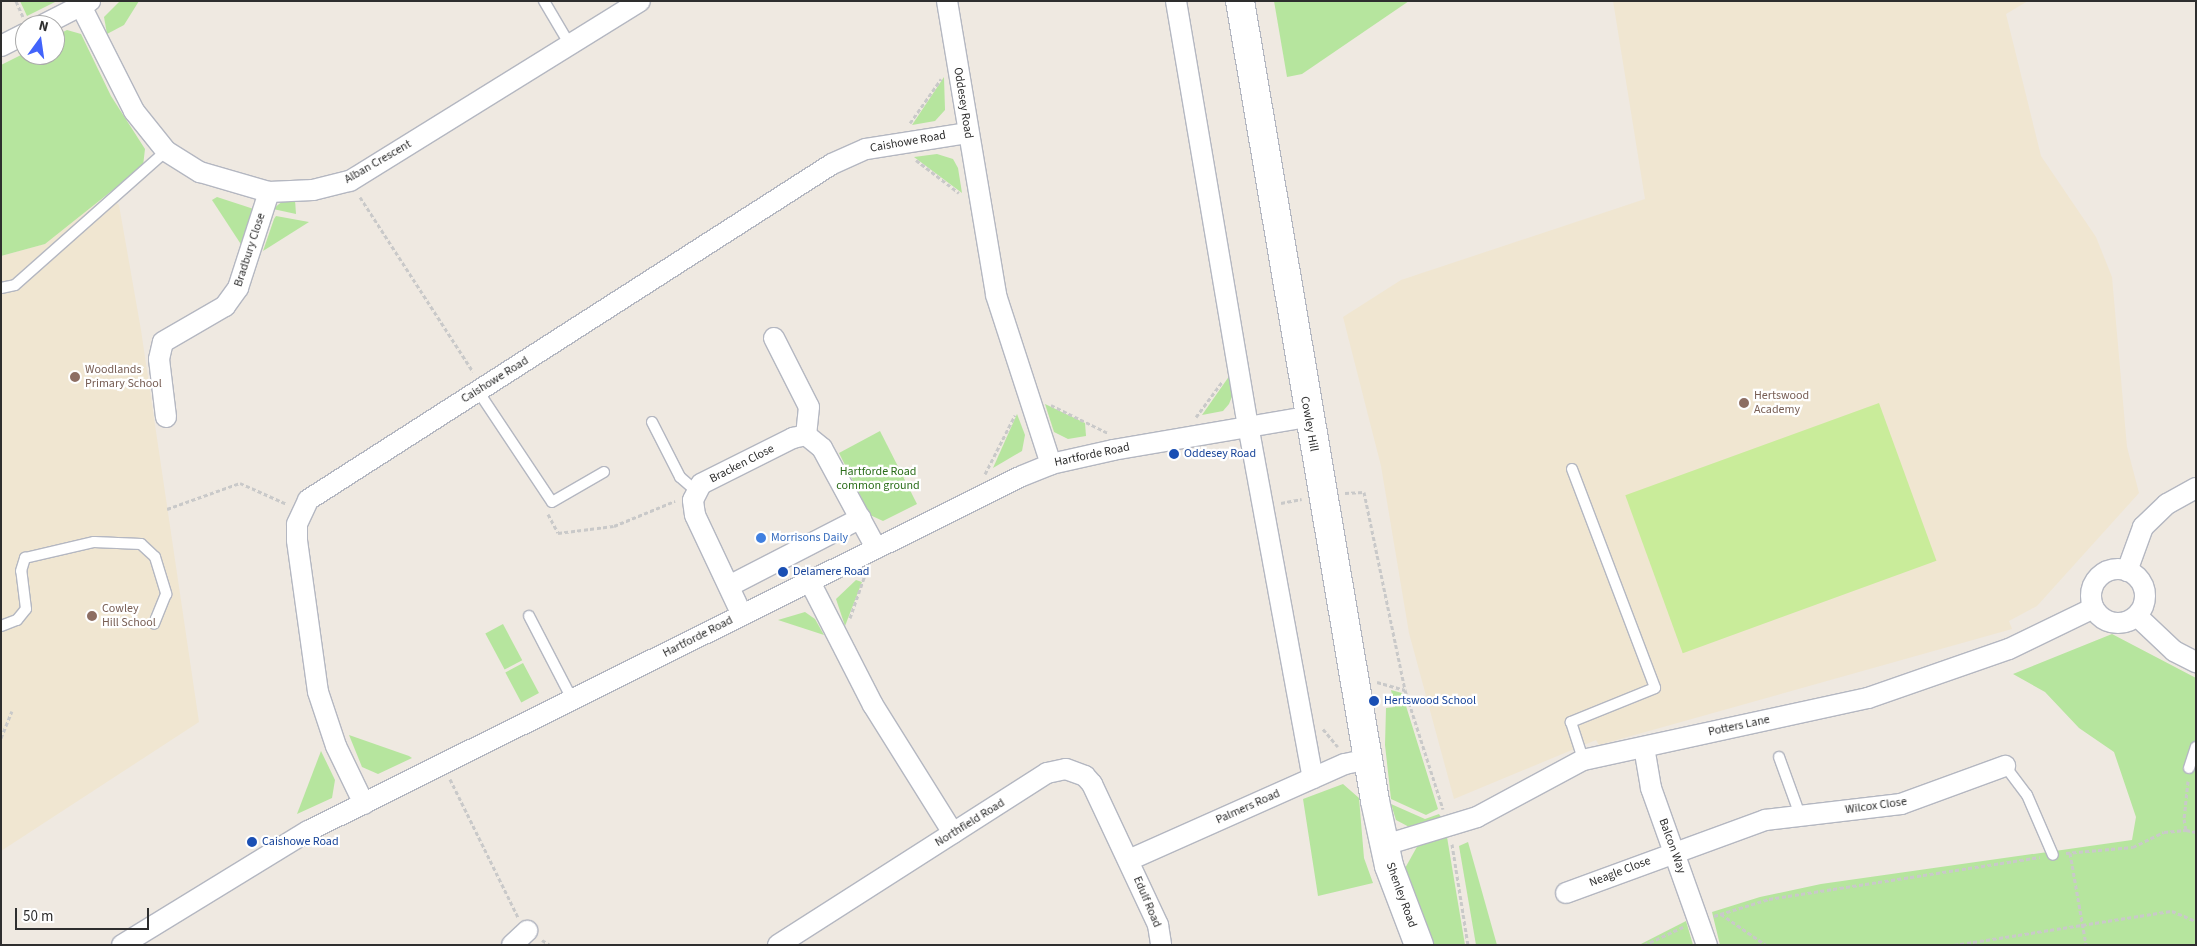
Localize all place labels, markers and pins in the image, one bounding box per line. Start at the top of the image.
place label: Woodlands Primary School [85,363,162,391]
marker: Woodlands Primary School [69,371,81,383]
place label: Hertswood Academy [1754,389,1809,417]
marker: Hertswood Academy [1738,397,1750,409]
place label: Oddesey Road [1184,447,1256,461]
marker: Oddesey Road [1168,448,1180,460]
place label: Morrisons Daily [771,531,848,545]
marker: Morrisons Daily [755,532,767,544]
place label: Delamere Road [793,565,869,579]
marker: Delamere Road [777,566,789,578]
place label: Cowley Hill School [102,602,156,630]
marker: Cowley Hill School [86,610,98,622]
place label: Hertswood School [1384,694,1476,708]
marker: Hertswood School [1368,695,1380,707]
place label: Caishowe Road [262,835,339,849]
marker: Caishowe Road [246,836,258,848]

